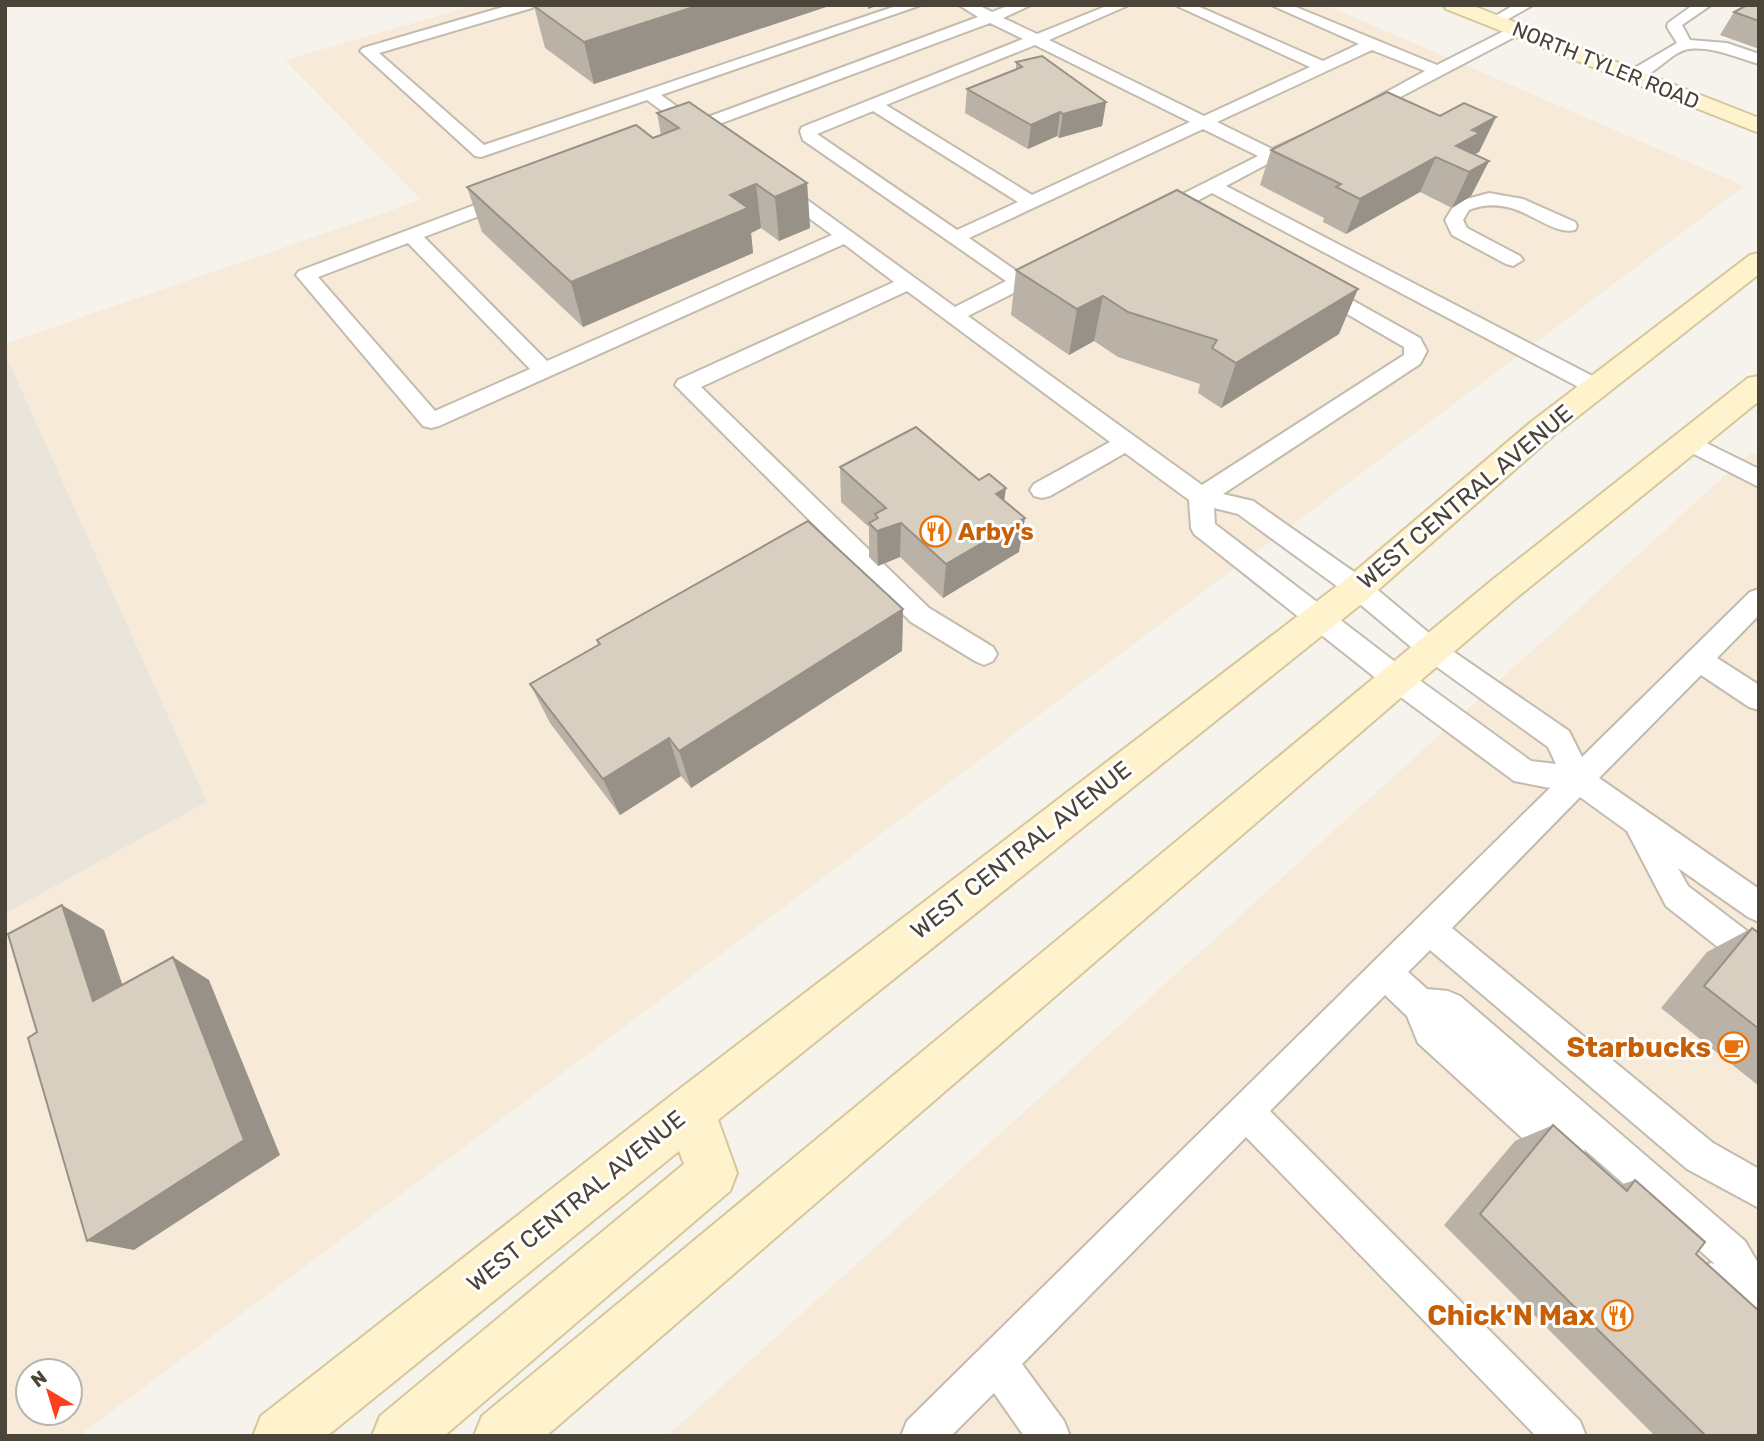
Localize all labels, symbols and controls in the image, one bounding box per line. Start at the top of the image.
street label: NORTH TYLER ROAD [1509,16,1703,114]
street label: WEST CENTRAL AVENUE [1352,399,1578,595]
restaurant icon: Arby's [918,515,952,549]
place label: Arby's [958,518,1034,546]
street label: WEST CENTRAL AVENUE [905,755,1137,945]
cafe icon: Starbucks [1717,1030,1751,1064]
place label: Starbucks [1566,1031,1711,1064]
street label: WEST CENTRAL AVENUE [462,1105,690,1297]
restaurant icon: Chick'N Max [1601,1298,1635,1332]
place label: Chick'N Max [1427,1299,1596,1332]
north arrow [14,1357,84,1427]
text: N [26,1366,51,1392]

